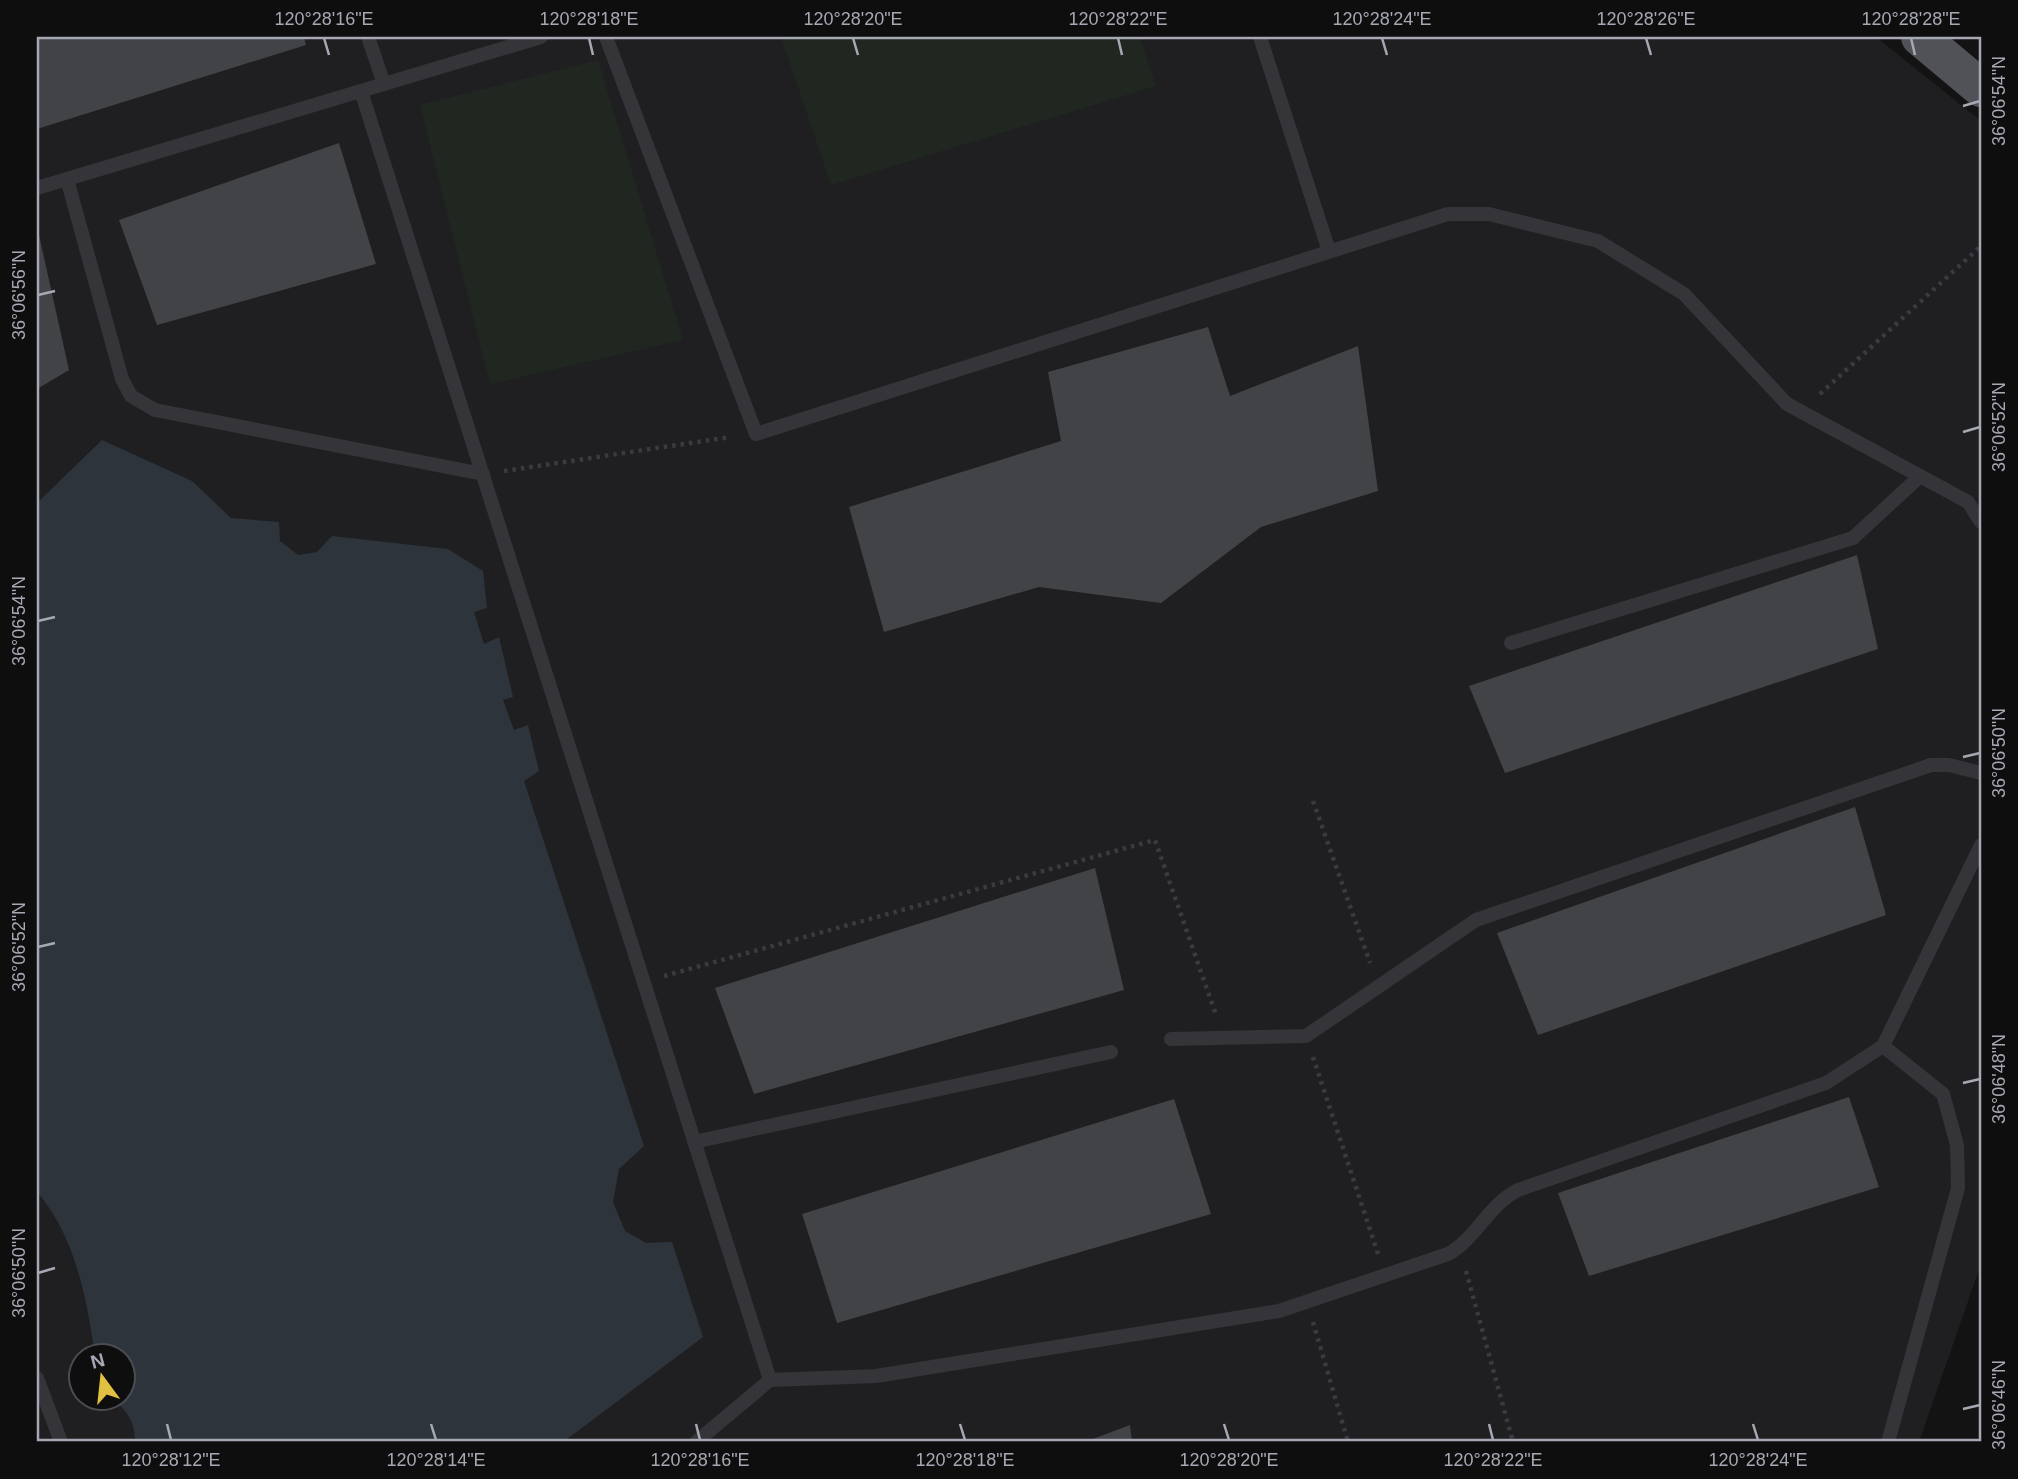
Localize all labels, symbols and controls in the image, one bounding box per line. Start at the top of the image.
text: 120°28'16"E [274,9,374,29]
text: 120°28'18"E [539,9,639,29]
text: 120°28'20"E [803,9,903,29]
text: 120°28'22"E [1068,9,1168,29]
text: 120°28'24"E [1332,9,1432,29]
text: 120°28'26"E [1596,9,1696,29]
text: 120°28'28"E [1861,9,1961,29]
text: 36°06'54"N [1989,56,2009,146]
text: 36°06'56"N [9,250,29,340]
text: 36°06'52"N [1989,382,2009,472]
text: 36°06'54"N [9,576,29,666]
text: 36°06'50"N [1989,708,2009,798]
text: 36°06'52"N [9,902,29,992]
text: 36°06'48"N [1989,1034,2009,1124]
text: 36°06'50"N [9,1228,29,1318]
north arrow [66,1342,136,1412]
text: N [88,1349,107,1373]
text: 36°06'46"N [1989,1360,2009,1450]
text: 120°28'12"E [121,1450,221,1470]
text: 120°28'14"E [386,1450,486,1470]
text: 120°28'16"E [650,1450,750,1470]
text: 120°28'18"E [915,1450,1015,1470]
text: 120°28'20"E [1179,1450,1279,1470]
text: 120°28'22"E [1443,1450,1543,1470]
text: 120°28'24"E [1708,1450,1808,1470]

